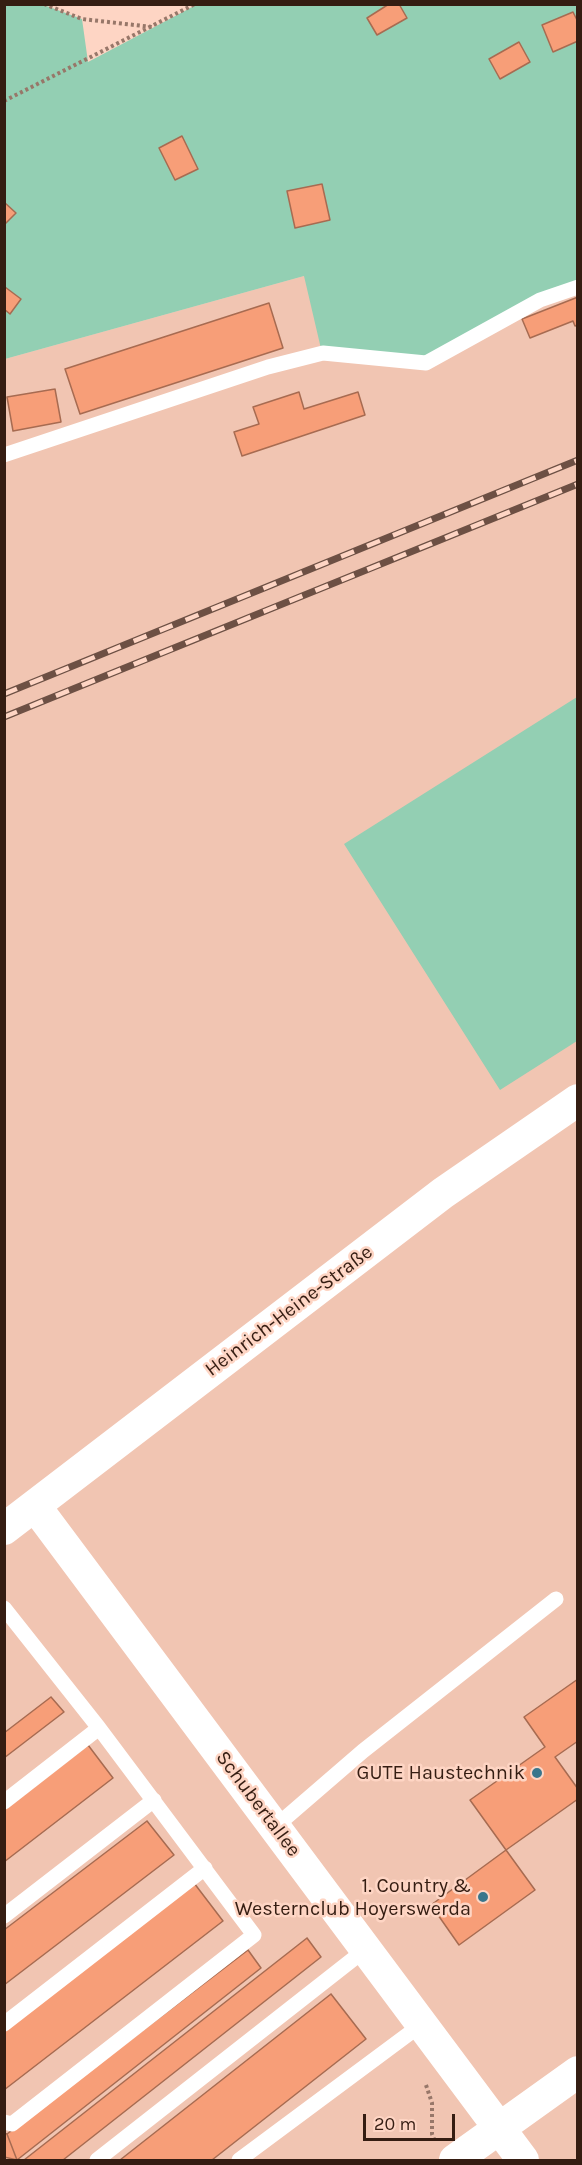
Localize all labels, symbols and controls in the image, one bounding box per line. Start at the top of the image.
street label: Heinrich-Heine-Straße [201,1240,377,1382]
street label: Schubertallee [210,1746,306,1862]
place label: GUTE Haustechnik [357,1761,525,1785]
marker: GUTE Haustechnik [530,1766,544,1780]
place label: 1. Country & Westernclub Hoyerswerda [235,1874,471,1921]
marker: 1. Country & Westernclub Hoyerswerda [476,1890,490,1904]
scale bar [366,2102,458,2140]
text: 20 m [374,2113,416,2135]

